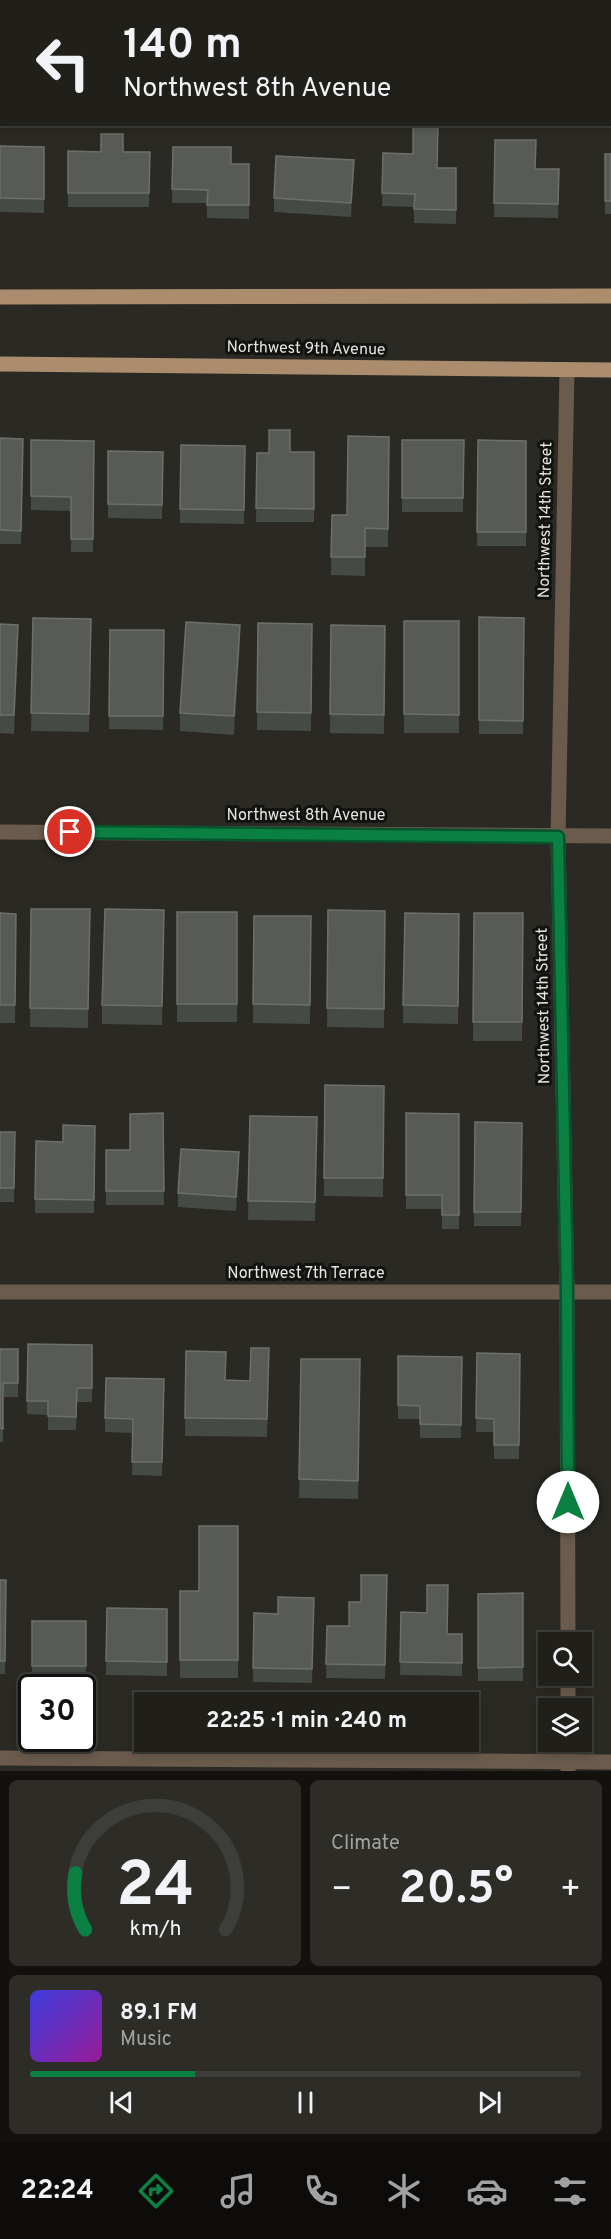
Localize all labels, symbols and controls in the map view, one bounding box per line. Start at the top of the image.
text: 140 m [123,20,242,73]
icon: left [24,24,102,102]
text: Northwest 8th Avenue [123,72,391,106]
street label: Northwest 9th Avenue [226,338,386,360]
street label: Northwest 14th Street [535,442,557,598]
pin [44,806,95,857]
street label: Northwest 8th Avenue [227,806,385,826]
icon: arrive [53,815,86,848]
street label: Northwest 14th Street [533,928,555,1084]
street label: Northwest 7th Terrace [227,1264,385,1284]
position arrow [536,1470,600,1534]
map controls [538,1632,592,1752]
button: search [538,1632,592,1686]
speed limit sign: 30 [18,1674,96,1752]
button: layers [538,1698,592,1752]
text: 22:25 · 1 min · 240 m [206,1708,407,1735]
text: Climate [331,1831,400,1857]
text: 24 [116,1849,194,1928]
text: 20.5° [399,1862,513,1919]
text: − [331,1870,352,1912]
text: + [560,1870,581,1912]
text: km/h [129,1916,181,1943]
text: 89.1 FM [120,2000,197,2027]
text: Music [120,2027,172,2053]
icon: previous [105,2086,138,2119]
icon: pause [289,2086,322,2119]
icon: next [473,2086,506,2119]
icon: directions [135,2170,177,2212]
icon: music [217,2170,259,2212]
icon: phone [300,2170,342,2212]
icon: climate [383,2170,425,2212]
icon: car [466,2170,508,2212]
icon: filters [549,2170,591,2212]
text: 22:24 [20,2174,94,2208]

